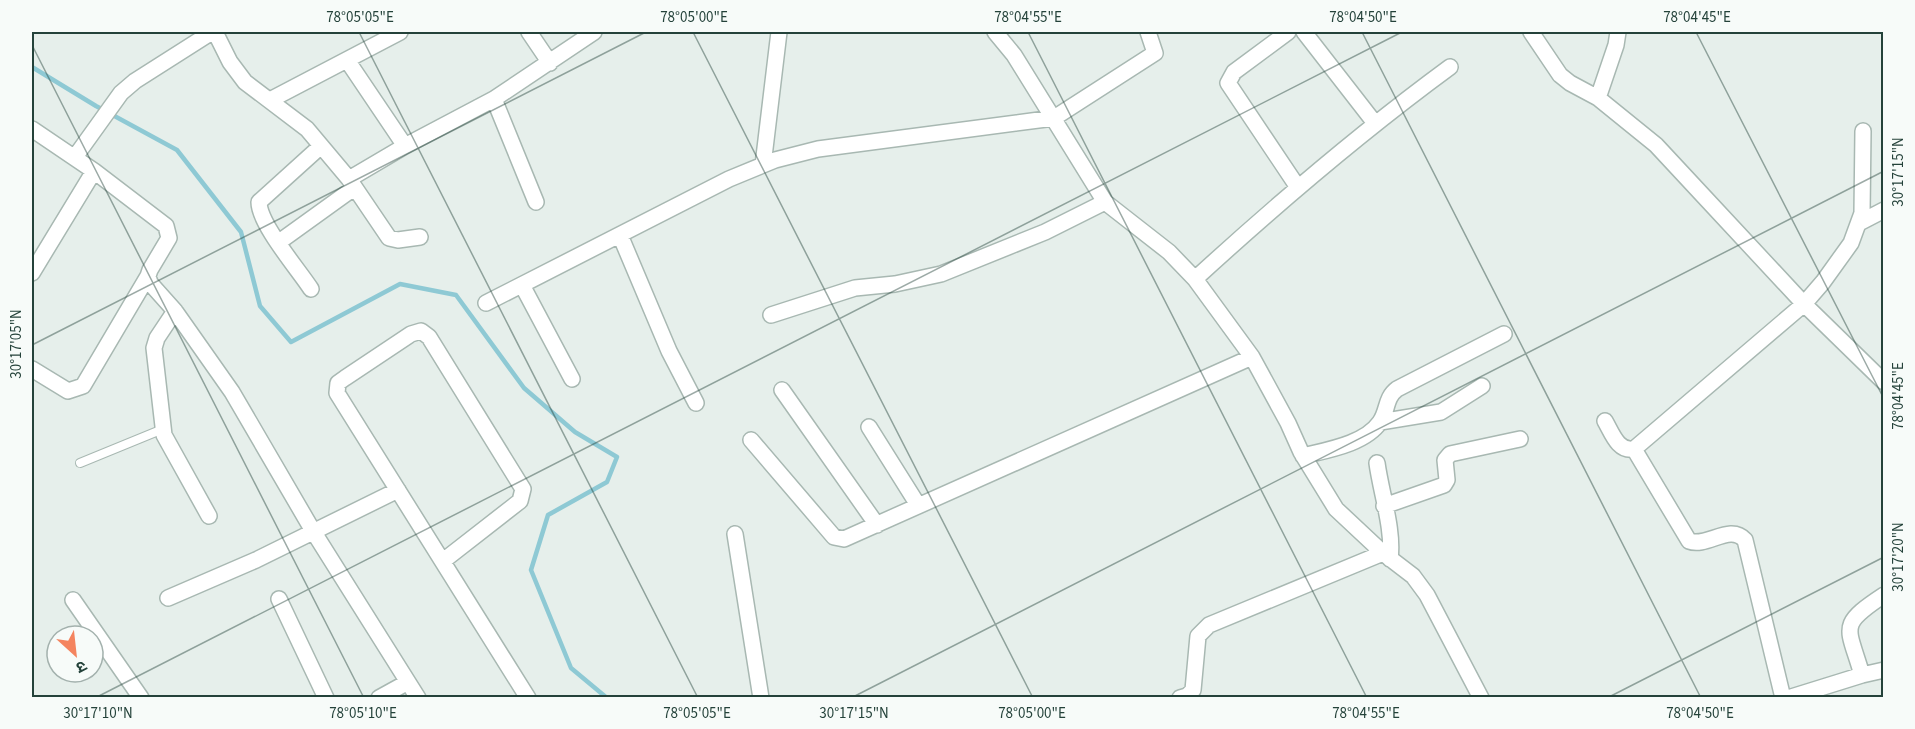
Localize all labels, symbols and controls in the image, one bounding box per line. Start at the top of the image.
text: 78°05'05"E [326,7,394,28]
text: 78°05'00"E [660,7,728,28]
text: 78°04'55"E [994,7,1062,28]
text: 78°04'50"E [1329,7,1397,28]
text: 78°04'45"E [1663,7,1731,28]
text: 30°17'15"N [1888,137,1909,207]
text: 30°17'05"N [6,309,27,379]
text: 78°04'45"E [1888,362,1909,430]
text: 30°17'20"N [1888,522,1909,592]
north arrow [45,624,105,684]
text: उ [72,655,91,679]
text: 30°17'10"N [63,703,133,724]
text: 78°05'10"E [329,703,397,724]
text: 78°05'05"E [663,703,731,724]
text: 30°17'15"N [819,703,889,724]
text: 78°05'00"E [998,703,1066,724]
text: 78°04'55"E [1332,703,1400,724]
text: 78°04'50"E [1666,703,1734,724]

